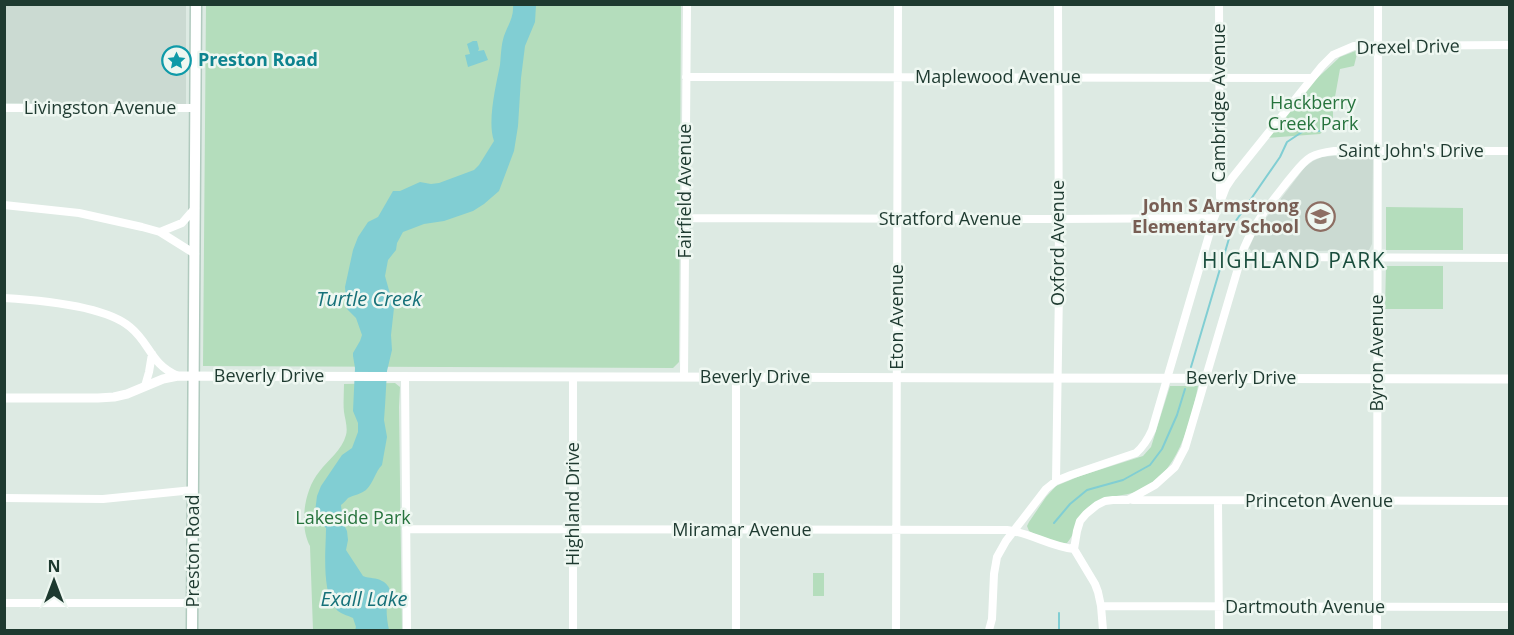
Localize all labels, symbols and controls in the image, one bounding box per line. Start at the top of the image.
street label: Cambridge Avenue [1206,23,1230,183]
street label: Drexel Drive [1356,33,1460,59]
place icon: Preston Road [161,44,193,76]
place label: Preston Road [198,47,318,71]
street label: Maplewood Avenue [915,64,1081,88]
park label: Hackberry Creek Park [1268,90,1359,135]
street label: Livingston Avenue [24,95,176,119]
street label: Fairfield Avenue [672,124,696,258]
street label: Saint John's Drive [1338,138,1484,162]
street label: Oxford Avenue [1045,180,1069,306]
place label: John S Armstrong Elementary School [1132,193,1299,238]
school or university icon: John S Armstrong Elementary School [1304,200,1336,232]
street label: Stratford Avenue [879,206,1021,230]
district label: HIGHLAND PARK [1202,246,1386,274]
street label: Eton Avenue [884,264,908,370]
water label: Turtle Creek [316,285,423,312]
street label: Byron Avenue [1364,294,1388,412]
street label: Beverly Drive [214,363,324,387]
street label: Beverly Drive [700,364,810,388]
street label: Beverly Drive [1186,365,1296,389]
street label: Highland Drive [560,442,584,566]
street label: Princeton Avenue [1245,488,1393,512]
street label: Preston Road [180,495,204,607]
park label: Lakeside Park [295,505,411,529]
street label: Miramar Avenue [672,517,812,541]
north arrow [24,551,84,611]
text: N [47,555,61,577]
water label: Exall Lake [320,585,408,612]
street label: Dartmouth Avenue [1225,594,1385,618]

